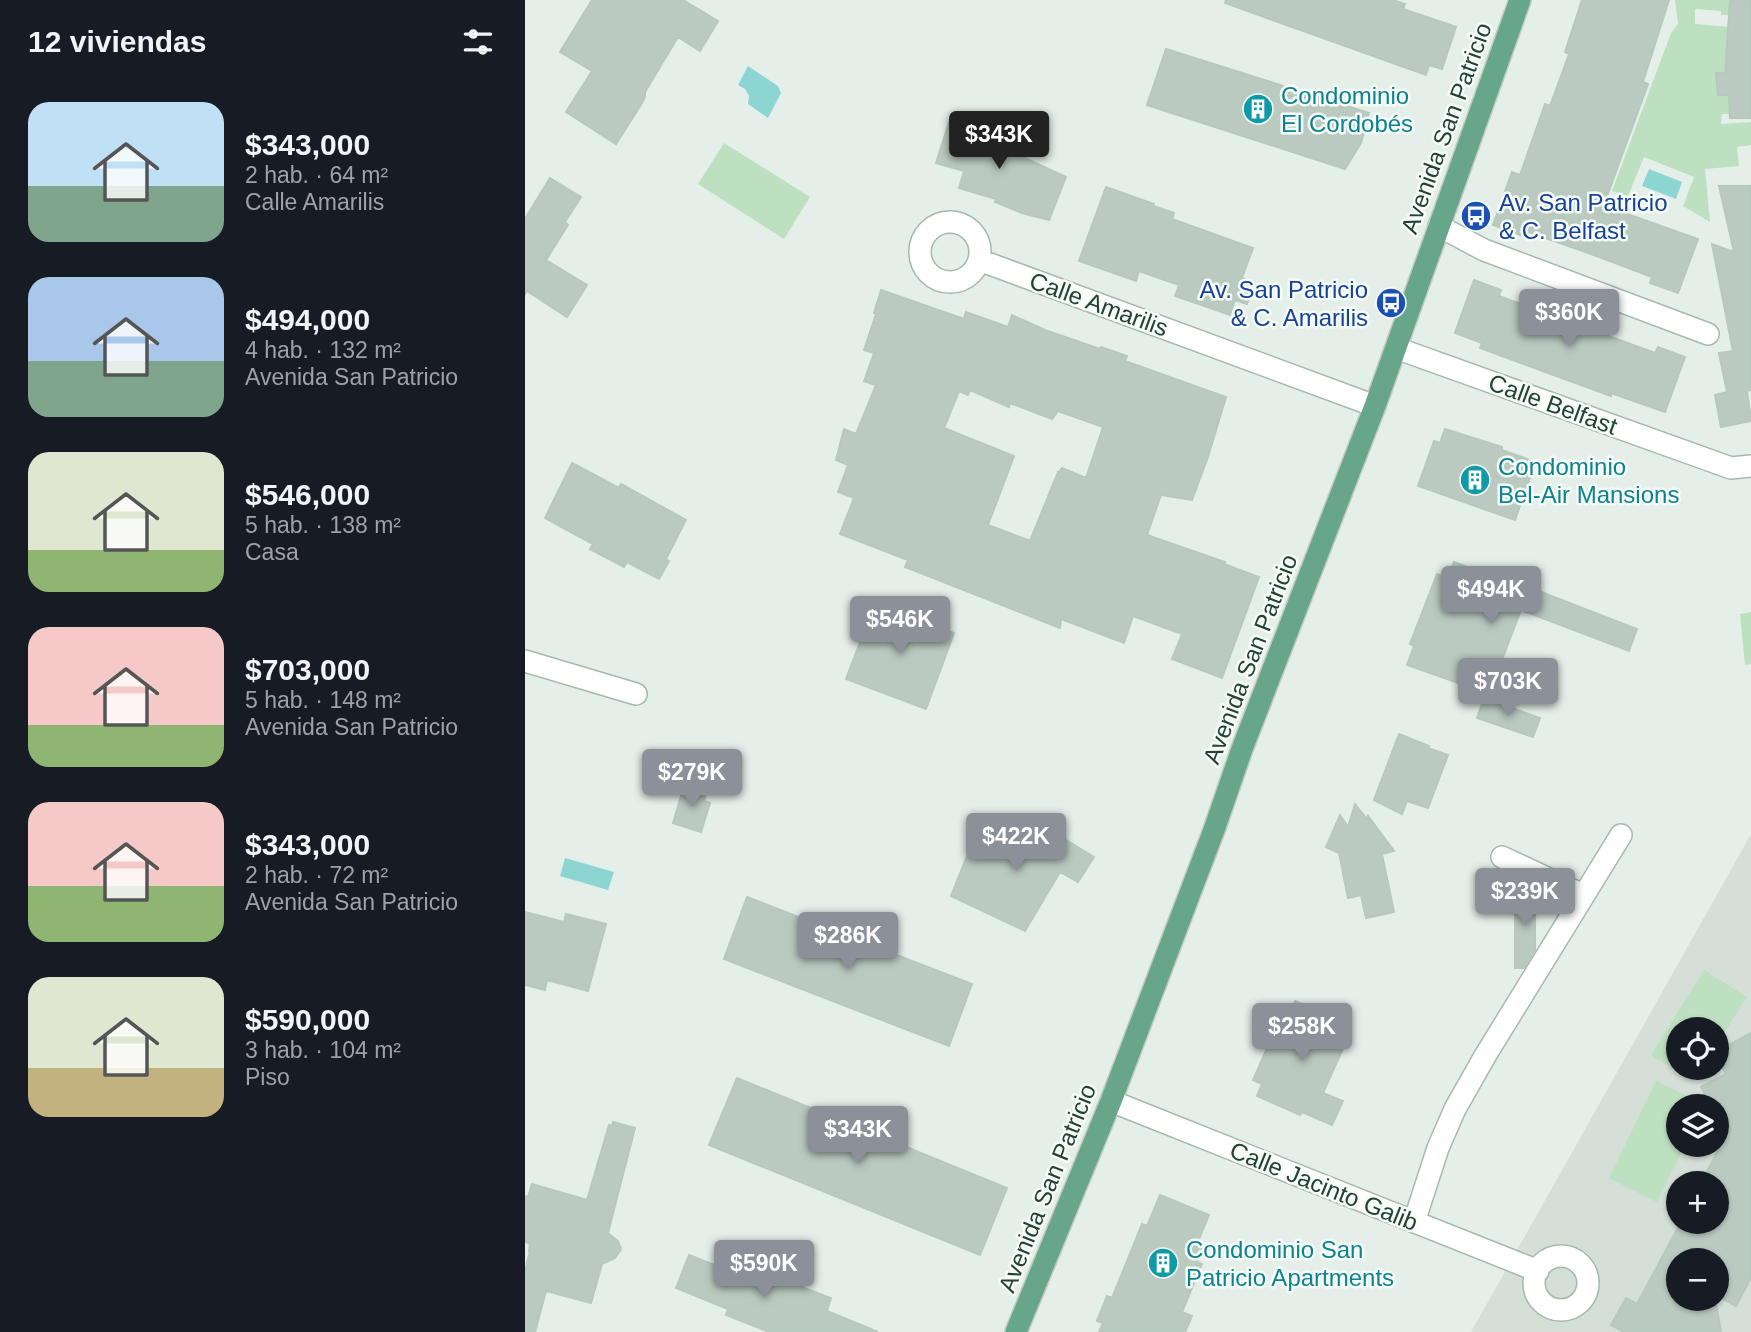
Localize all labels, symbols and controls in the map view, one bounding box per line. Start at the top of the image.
street label: Avenida San Patricio [1395,19,1497,237]
icon: filters [459,23,497,61]
text: 12 viviendas [28,25,206,58]
place label: Condominio El Cordobés [1281,82,1413,137]
building icon: Condominio El Cordobés [1241,92,1275,126]
pin: $343K [950,111,1048,171]
text: $343K [965,121,1033,147]
text: $343,000 [245,128,370,161]
icon: home [84,130,168,214]
text: 2 hab. · 64 m² [245,162,388,188]
text: Calle Amarilis [245,189,384,215]
place label: Av. San Patricio & C. Belfast [1499,189,1668,244]
bus stop icon: Av. San Patricio & C. Belfast [1459,199,1493,233]
street label: Calle Amarilis [1026,266,1172,342]
place label: Av. San Patricio & C. Amarilis [1199,276,1368,331]
bus stop icon: Av. San Patricio & C. Amarilis [1374,286,1408,320]
pin: $360K [1520,290,1618,349]
text: $360K [1535,299,1603,325]
text: $494,000 [245,303,370,336]
icon: home [84,305,168,389]
text: 4 hab. · 132 m² [245,337,401,363]
text: Avenida San Patricio [245,364,458,390]
street label: Calle Belfast [1485,368,1621,440]
place label: Condominio Bel-Air Mansions [1498,453,1679,508]
building icon: Condominio Bel-Air Mansions [1458,463,1492,497]
text: $546,000 [245,478,370,511]
icon: home [84,480,168,564]
text: 5 hab. · 138 m² [245,512,401,538]
text: Casa [245,539,299,565]
street label: Avenida San Patricio [1198,550,1302,768]
pin: $494K [1442,566,1540,626]
text: $494K [1457,576,1525,602]
pin: $546K [851,596,949,656]
text: $546K [866,606,934,632]
text: $703,000 [245,653,370,686]
icon: home [84,655,168,739]
pin: $703K [1459,658,1557,718]
text: $703K [1474,668,1542,694]
text: 5 hab. · 148 m² [245,687,401,713]
text: Avenida San Patricio [245,714,458,740]
pin: $279K [643,750,741,809]
text: $279K [658,759,726,785]
pin: $422K [967,814,1065,873]
text: $422K [982,823,1050,849]
text: $343,000 [245,828,370,861]
icon: home [84,830,168,914]
text: 2 hab. · 72 m² [245,862,388,888]
pin: $239K [1476,869,1574,928]
text: $239K [1491,878,1559,904]
text: Avenida San Patricio [245,889,458,915]
pin: $286K [799,912,897,972]
text: $286K [814,922,882,948]
text: $590,000 [245,1003,370,1036]
pin: $258K [1253,1004,1351,1063]
icon: home [84,1005,168,1089]
text: $258K [1268,1013,1336,1039]
map controls [1666,1017,1729,1311]
button: locate [1666,1017,1729,1080]
text: 3 hab. · 104 m² [245,1037,401,1063]
text: Piso [245,1064,290,1090]
street label: Avenida San Patricio [993,1080,1101,1296]
button: layers [1666,1094,1729,1157]
pin: $343K [809,1106,907,1166]
text: $343K [824,1116,892,1142]
street label: Calle Jacinto Galib [1226,1136,1422,1236]
button: + [1666,1171,1729,1234]
place label: Condominio San Patricio Apartments [1186,1236,1394,1291]
pin: $590K [715,1240,813,1300]
building icon: Condominio San Patricio Apartments [1146,1246,1180,1280]
button: − [1666,1248,1729,1311]
text: $590K [730,1250,798,1276]

